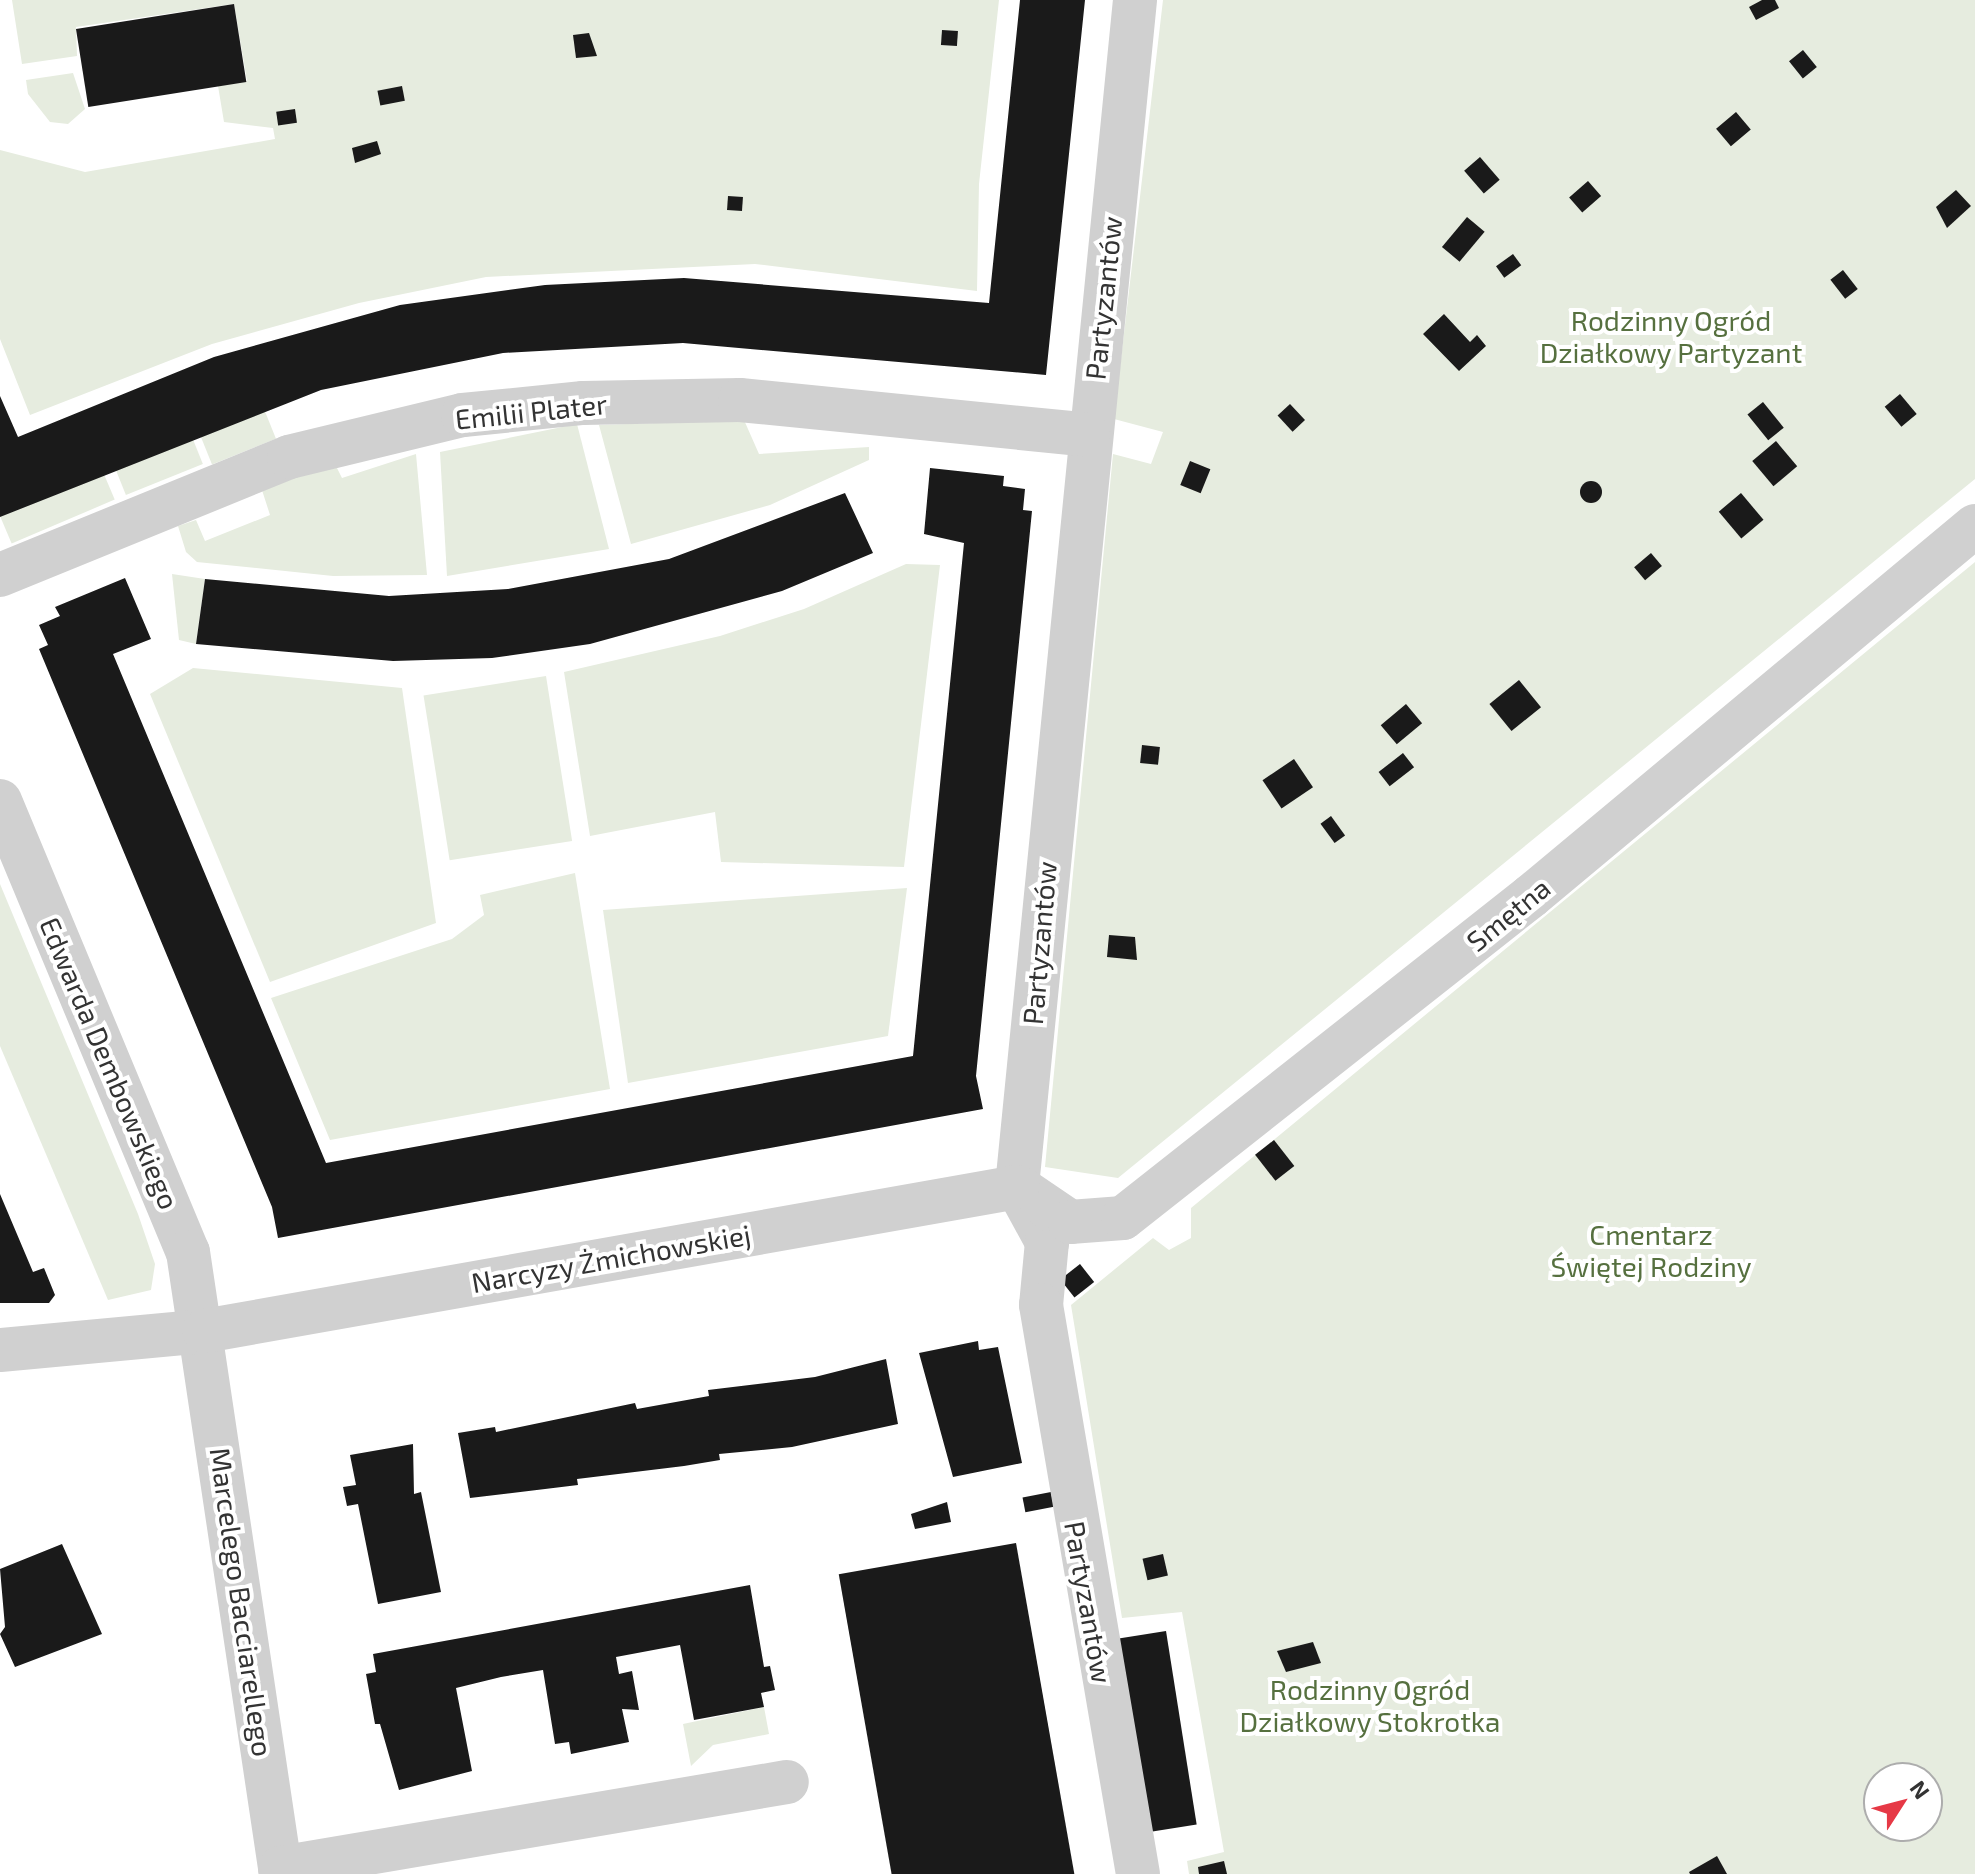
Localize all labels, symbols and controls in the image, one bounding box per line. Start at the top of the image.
street label: Partyzantów [1078,215,1128,381]
park label: Rodzinny Ogród Działkowy Partyzant [1539,303,1803,369]
street label: Emilii Plater [453,386,609,436]
street label: Partyzantów [1015,860,1063,1026]
street label: Smętna [1460,870,1556,958]
street label: Edwarda Dembowskiego [33,912,187,1214]
street label: Narcyzy Żmichowskiej [469,1217,753,1299]
park label: Cmentarz Świętej Rodziny [1551,1217,1751,1283]
street label: Marcelego Bacciarellego [204,1445,280,1759]
street label: Partyzantów [1058,1518,1120,1686]
park label: Rodzinny Ogród Działkowy Stokrotka [1239,1672,1501,1738]
north arrow [1863,1762,1943,1842]
text: N [1906,1775,1936,1803]

